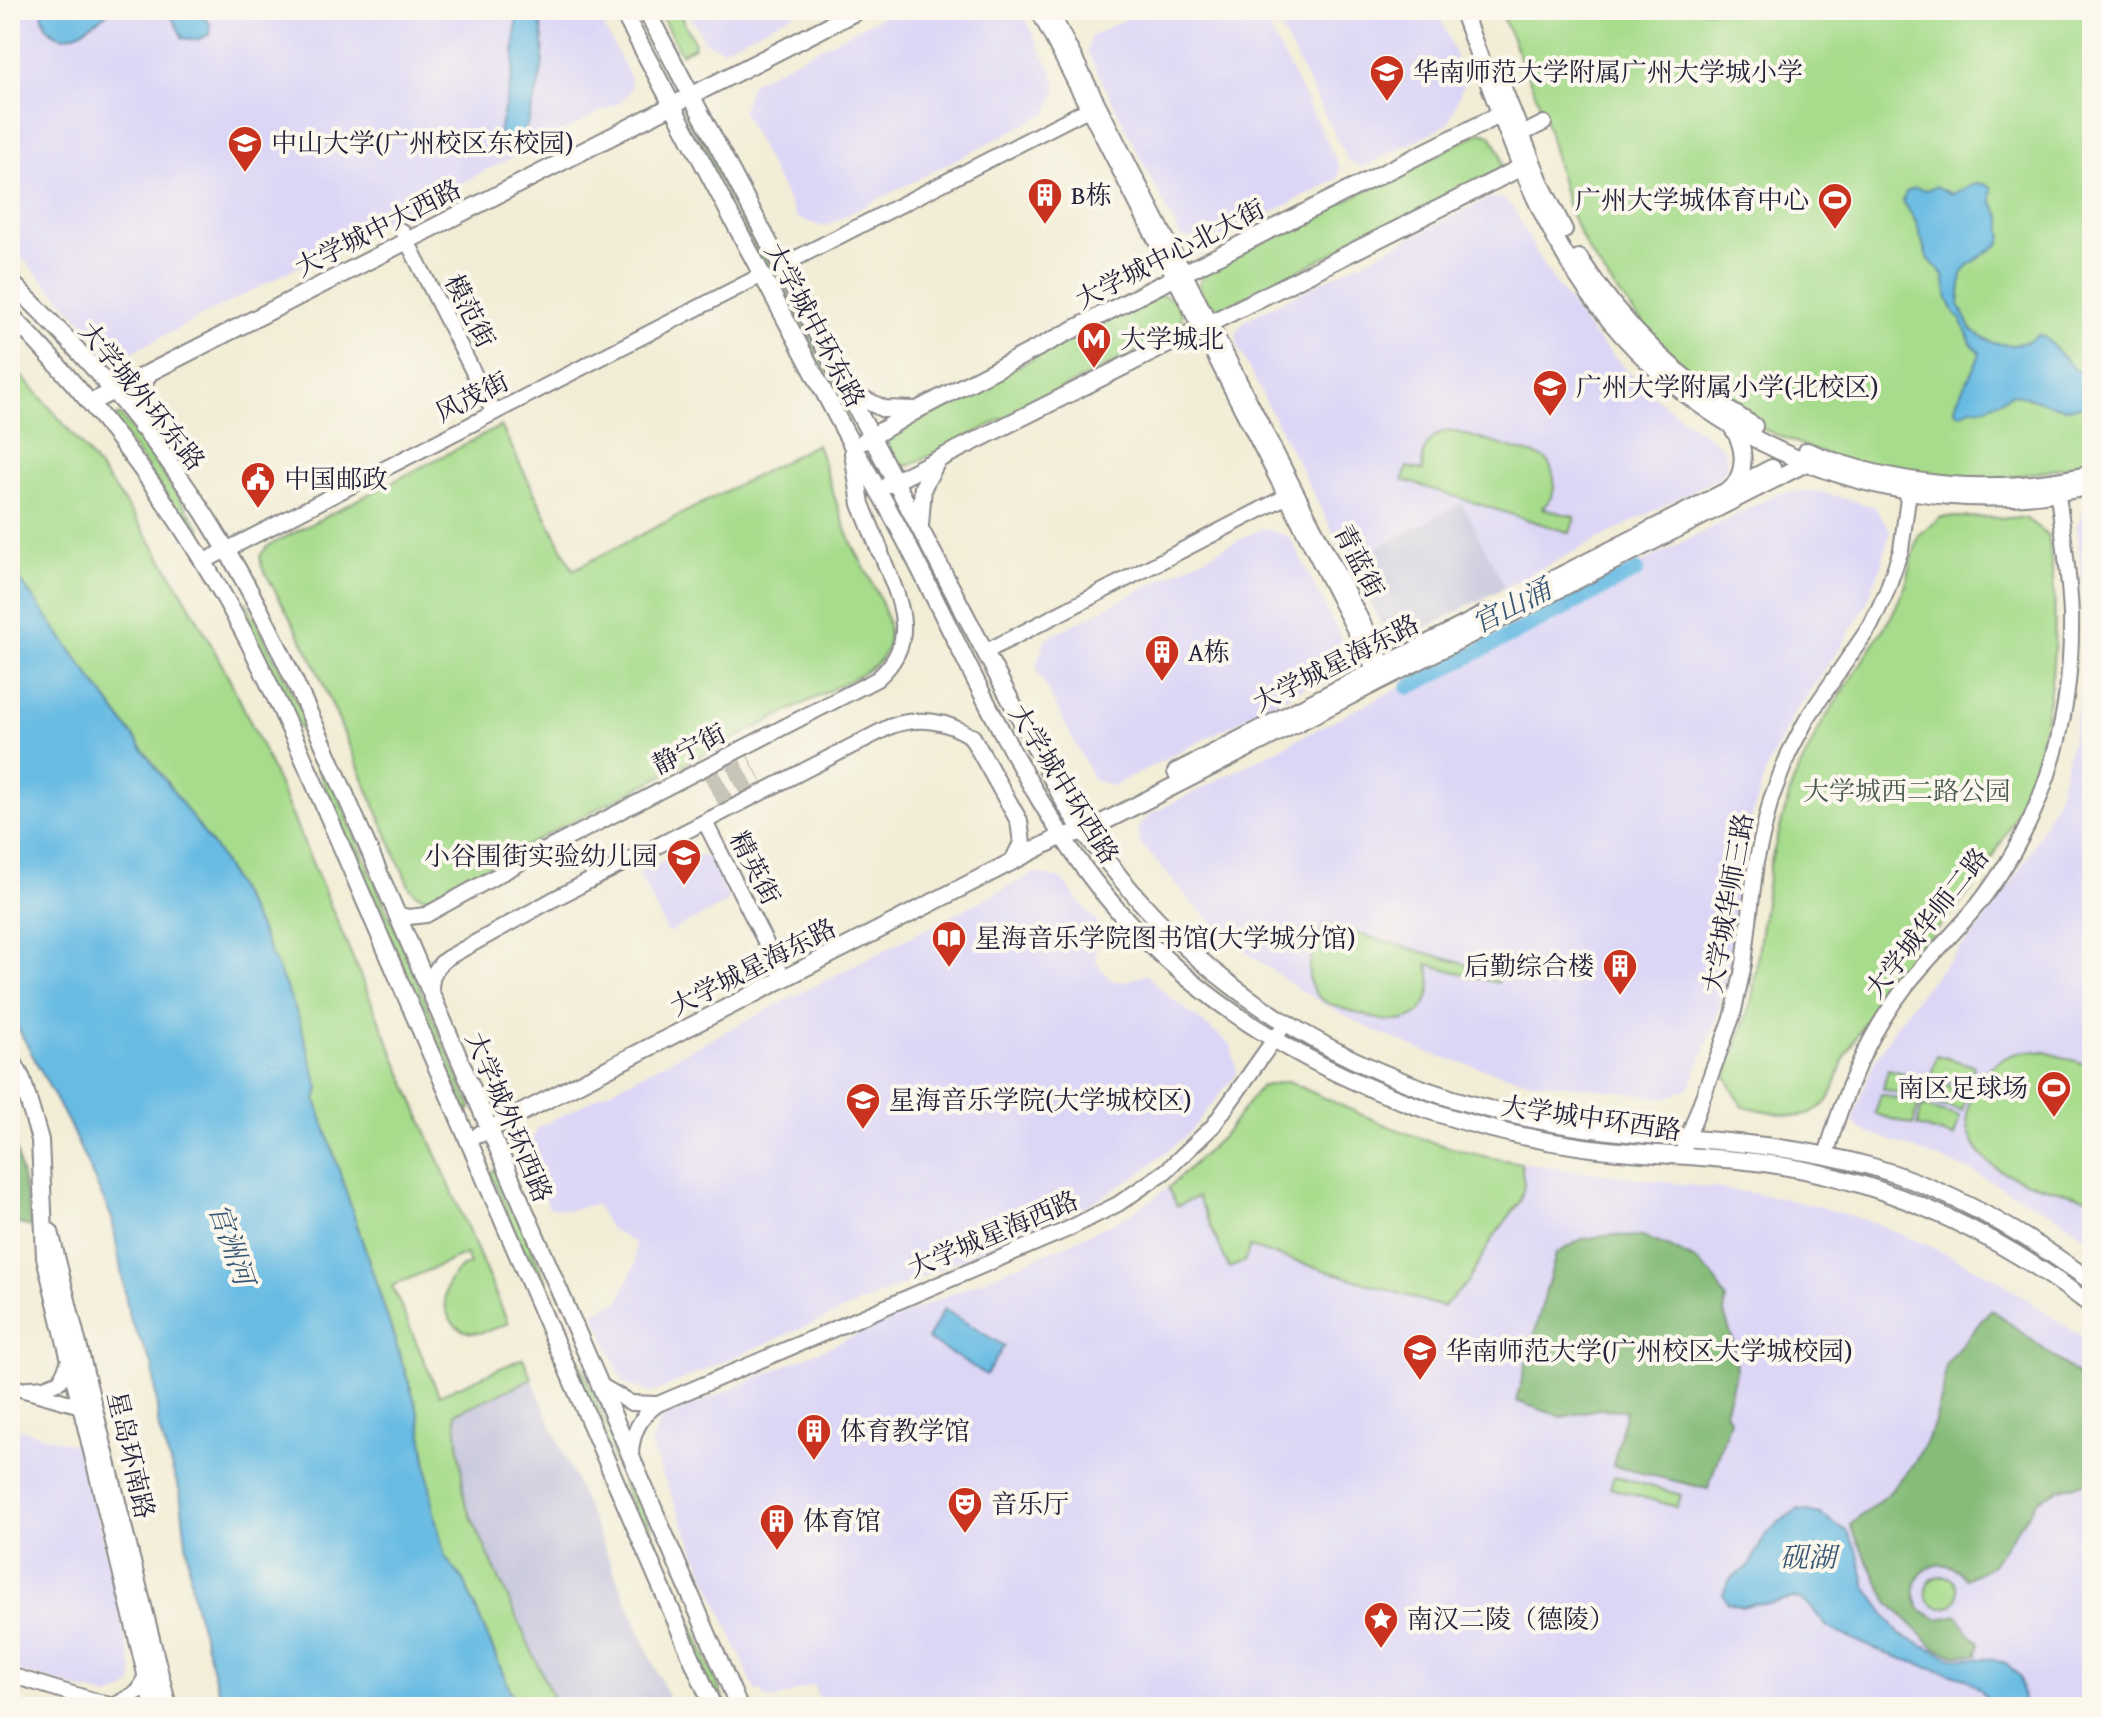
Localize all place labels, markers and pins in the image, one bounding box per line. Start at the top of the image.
place label: 华南师范大学附属广州大学城小学 [1413,52,1803,91]
school or university icon: 华南师范大学附属广州大学城小学 [1368,53,1406,103]
place label: 中山大学(广州校区东校园) [271,123,574,162]
school or university icon: 中山大学(广州校区东校园) [226,124,264,174]
place label: B栋 [1071,175,1112,214]
building icon: B栋 [1026,176,1064,226]
place label: 广州大学城体育中心 [1575,180,1809,219]
sports icon: 广州大学城体育中心 [1816,181,1854,231]
place label: 大学城北 [1120,319,1224,358]
metro station icon: 大学城北 [1075,320,1113,370]
place label: 广州大学附属小学(北校区) [1576,367,1879,406]
school or university icon: 广州大学附属小学(北校区) [1531,368,1569,418]
place label: 中国邮政 [284,459,388,498]
public building icon: 中国邮政 [239,460,277,510]
place label: A栋 [1188,632,1230,671]
building icon: A栋 [1143,633,1181,683]
place label: 小谷围街实验幼儿园 [424,836,658,875]
school or university icon: 小谷围街实验幼儿园 [665,837,703,887]
place label: 星海音乐学院图书馆(大学城分馆) [975,918,1356,957]
library icon: 星海音乐学院图书馆(大学城分馆) [930,919,968,969]
place label: 后勤综合楼 [1464,946,1594,985]
building icon: 后勤综合楼 [1601,947,1639,997]
place label: 南区足球场 [1898,1068,2028,1107]
sports icon: 南区足球场 [2035,1069,2073,1119]
place label: 星海音乐学院(大学城校区) [889,1080,1192,1119]
school or university icon: 星海音乐学院(大学城校区) [844,1081,882,1131]
place label: 华南师范大学(广州校区大学城校园) [1446,1331,1853,1370]
school or university icon: 华南师范大学(广州校区大学城校园) [1401,1332,1439,1382]
place label: 体育教学馆 [840,1411,970,1450]
building icon: 体育教学馆 [795,1412,833,1462]
place label: 音乐厅 [991,1484,1069,1523]
theatre icon: 音乐厅 [946,1485,984,1535]
place label: 体育馆 [803,1501,881,1540]
building icon: 体育馆 [758,1502,796,1552]
place label: 南汉二陵（德陵） [1407,1599,1615,1638]
place icon: 南汉二陵（德陵） [1362,1600,1400,1650]

